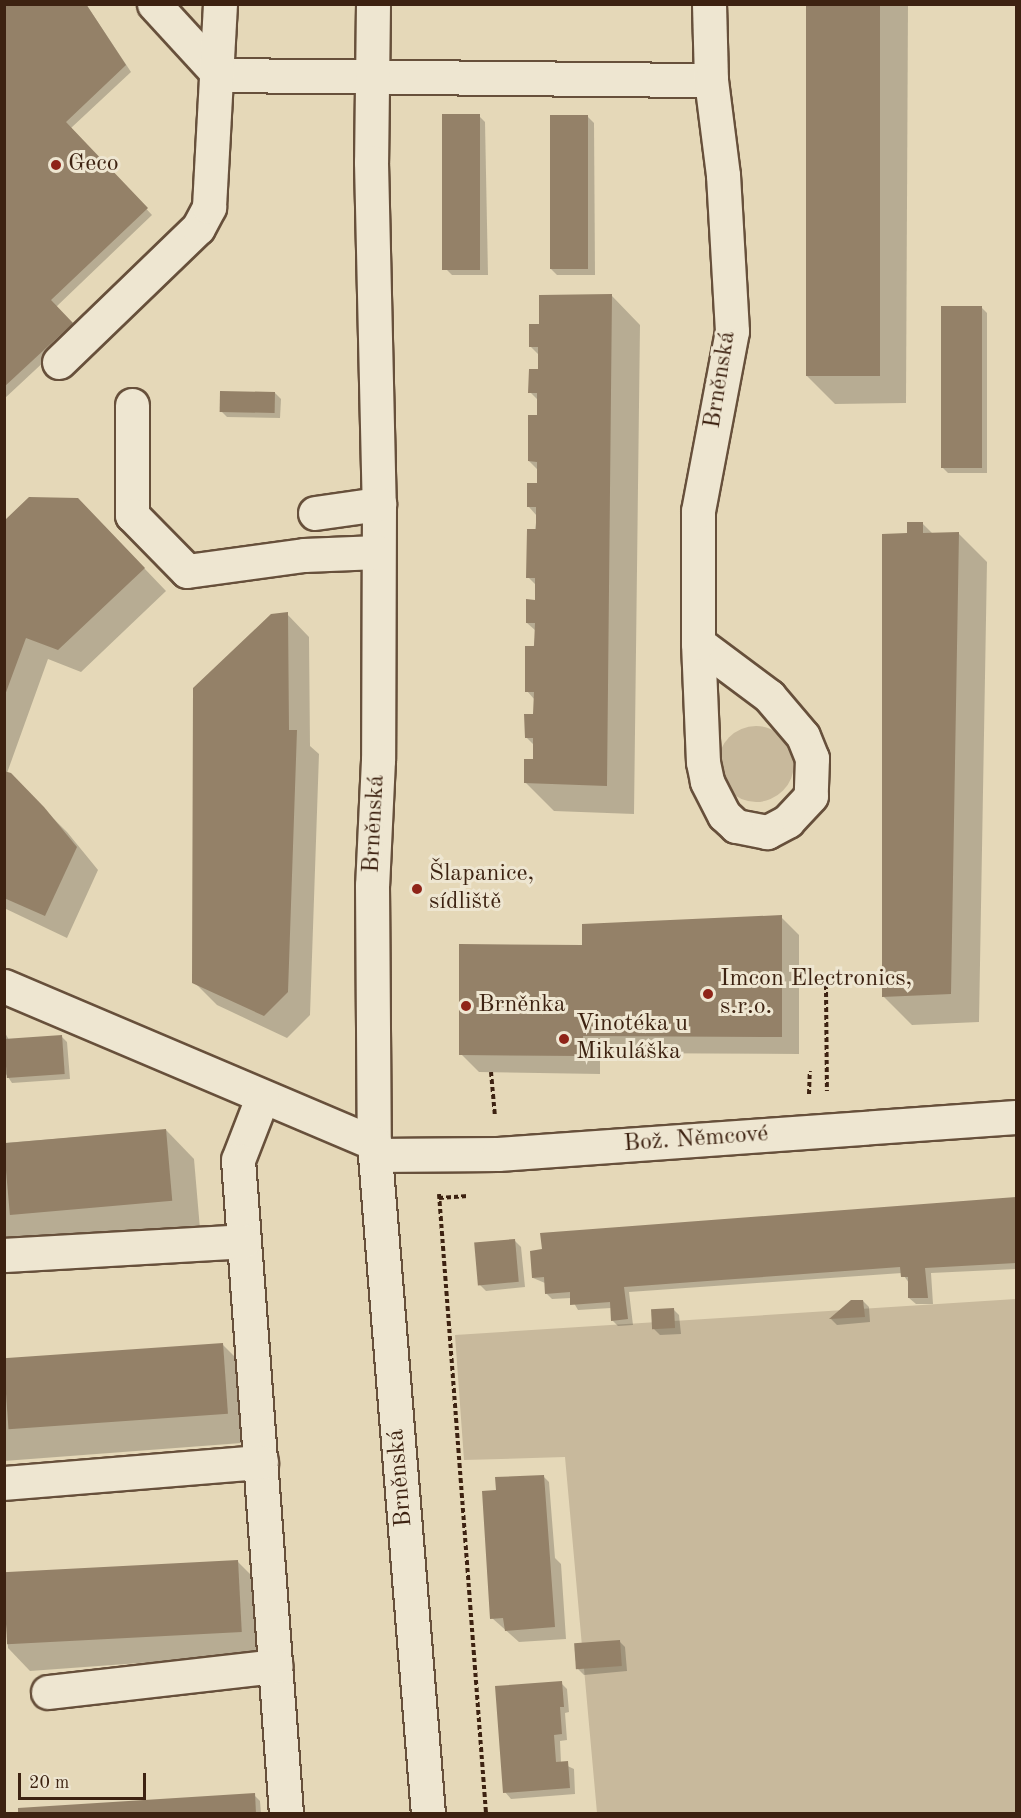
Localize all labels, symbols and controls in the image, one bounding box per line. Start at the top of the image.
place label: Geco [68,151,119,179]
marker: Geco [49,158,63,172]
street label: Brněnská [699,329,743,431]
street label: Brněnská [358,774,392,874]
place label: Šlapanice, sídliště [429,861,534,917]
marker: Šlapanice, sídliště [410,882,424,896]
place label: Imcon Electronics, s.r.o. [720,966,912,1022]
marker: Imcon Electronics, s.r.o. [701,987,715,1001]
place label: Brněnka [478,992,566,1020]
marker: Brněnka [459,999,473,1013]
place label: Vinotéka u Mikuláška [576,1011,688,1067]
marker: Vinotéka u Mikuláška [557,1032,571,1046]
street label: Bož. Němcové [623,1121,769,1159]
street label: Brněnská [382,1428,420,1528]
scale bar [21,1761,148,1799]
text: 20 m [29,1774,69,1792]

